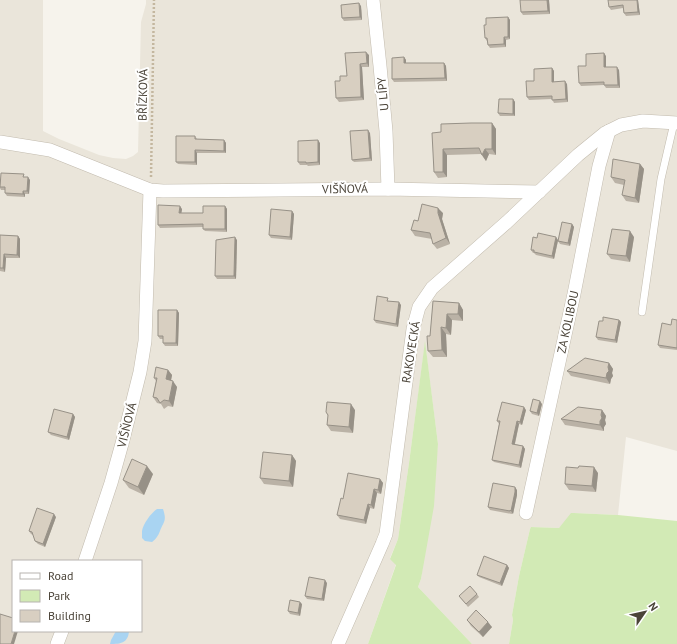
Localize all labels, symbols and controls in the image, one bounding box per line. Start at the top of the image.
street label: BŘÍZKOVÁ [135,69,150,121]
street label: U LÍPY [374,76,391,112]
street label: VIŠŇOVÁ [321,181,368,196]
street label: ZA KOLIBOU [554,289,581,355]
street label: RAKOVECKÁ [398,320,423,384]
street label: VIŠŇOVÁ [113,401,139,450]
legend [12,560,142,632]
text: Road [48,568,73,583]
text: Park [48,588,70,603]
north arrow [625,592,665,632]
text: N [645,599,661,613]
text: Building [48,608,91,623]

